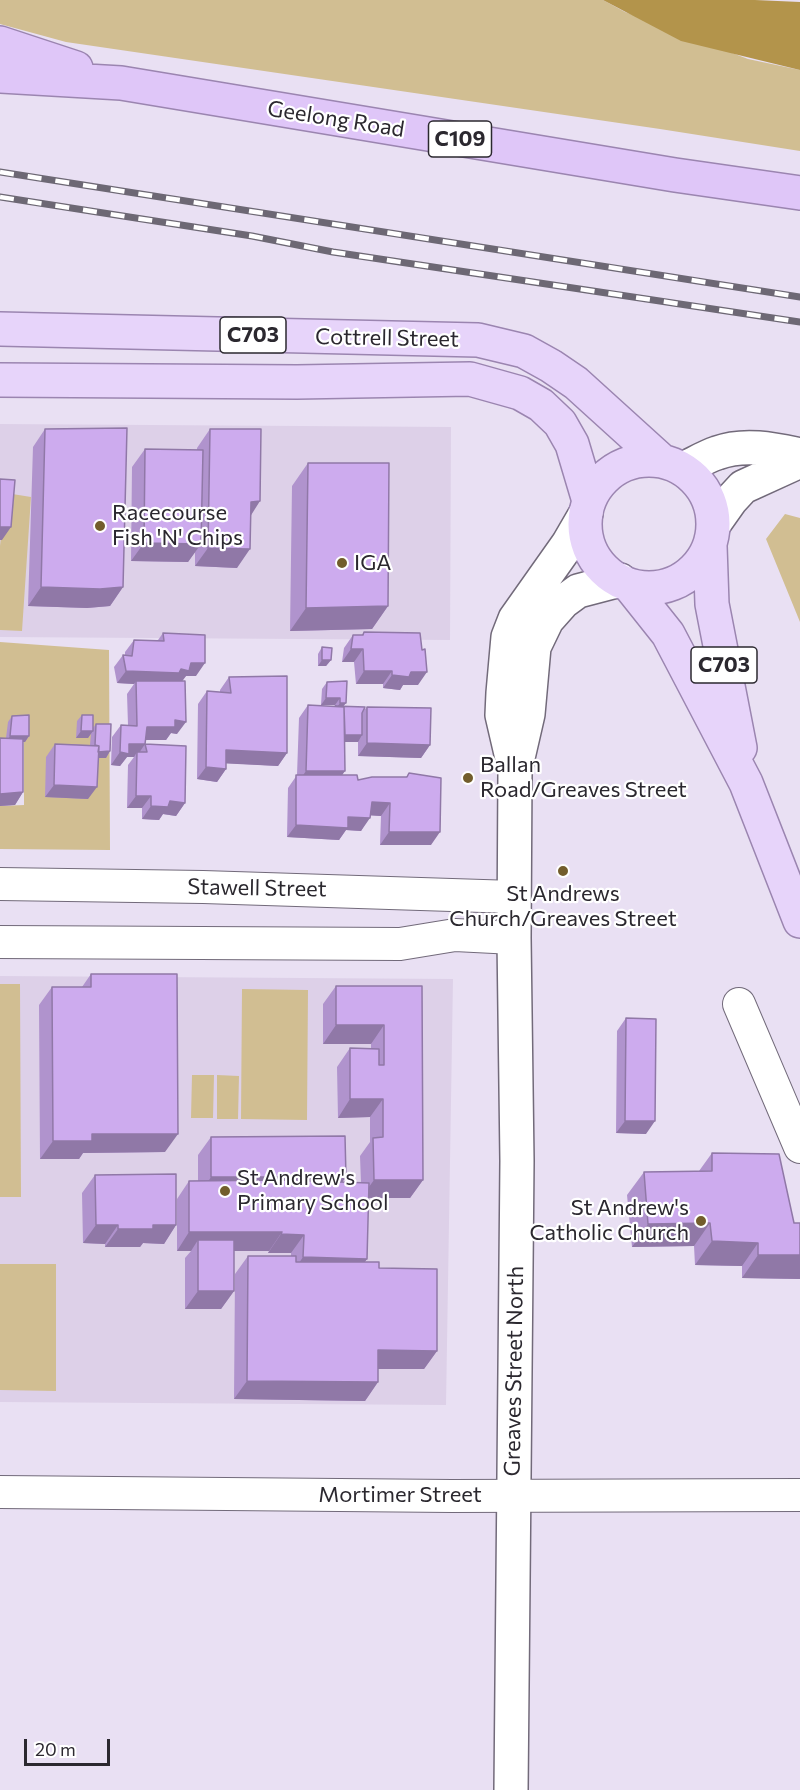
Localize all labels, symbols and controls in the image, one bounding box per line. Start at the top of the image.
street label: Geelong Road [266,95,406,143]
road number: C109 [428,121,492,157]
road number: C703 [220,317,286,353]
street label: Cottrell Street [315,324,459,352]
place label: Racecourse Fish 'N' Chips [112,500,243,552]
marker: Racecourse Fish 'N' Chips [93,519,107,533]
place label: IGA [354,550,391,576]
marker: IGA [335,556,349,570]
road number: C703 [691,647,757,683]
place label: Ballan Road/Greaves Street [480,752,687,804]
marker: Ballan Road/Greaves Street [461,771,475,785]
marker: St Andrews Church/Greaves Street [556,864,570,878]
street label: Stawell Street [187,874,327,902]
place label: St Andrews Church/Greaves Street [449,881,677,932]
place label: St Andrew's Primary School [237,1165,389,1216]
marker: St Andrew's Primary School [218,1184,232,1198]
place label: St Andrew's Catholic Church [529,1195,689,1246]
marker: St Andrew's Catholic Church [694,1214,708,1228]
street label: Greaves Street North [499,1265,529,1477]
street label: Mortimer Street [318,1482,482,1508]
scale bar [27,1727,112,1765]
text: 20 m [35,1738,76,1760]

